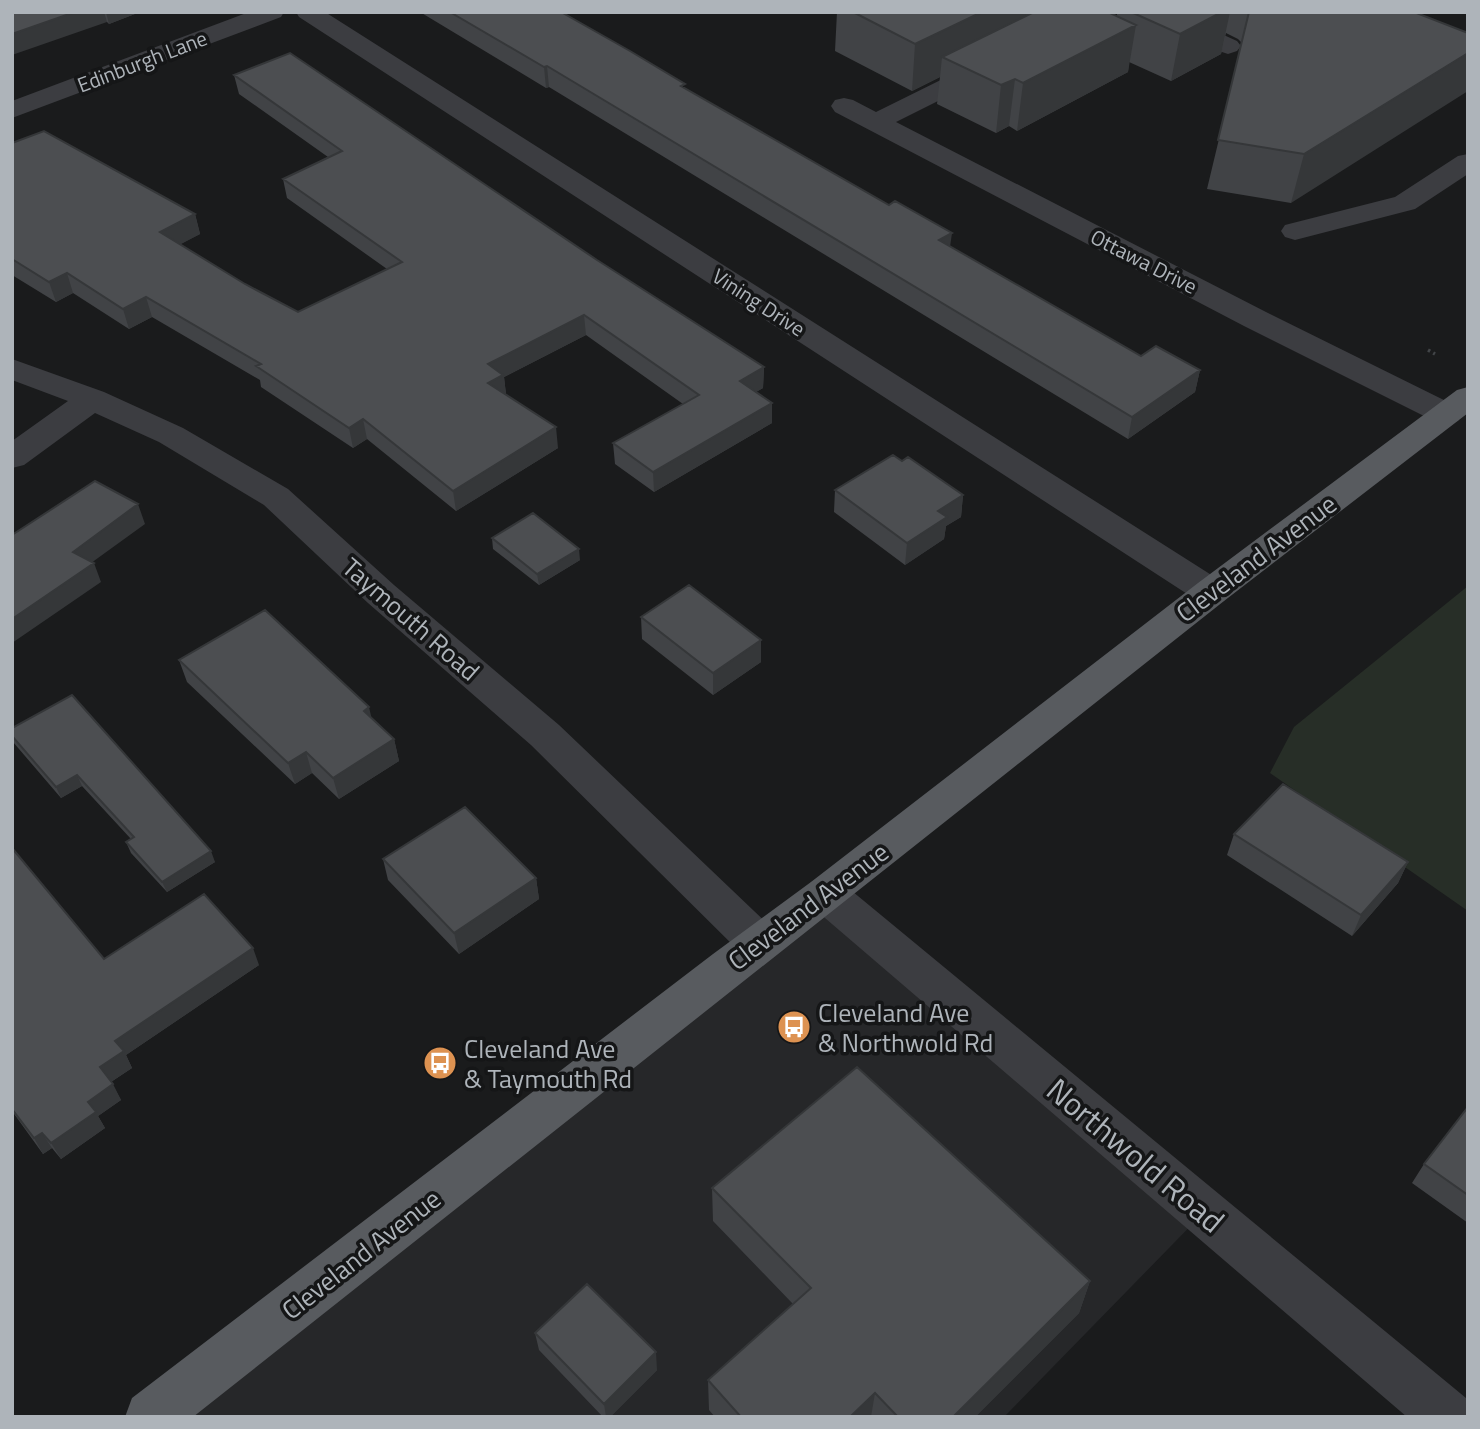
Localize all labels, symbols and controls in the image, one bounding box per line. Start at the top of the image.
street label: Edinburgh Lane [72,22,212,100]
street label: Ottawa Drive [1085,220,1203,302]
street label: Vining Drive [706,260,812,344]
street label: Cleveland Avenue [1167,485,1345,631]
street label: Taymouth Road [334,548,488,690]
street label: Cleveland Avenue [719,833,897,979]
place label: Cleveland Ave & Northwold Rd [818,993,993,1062]
bus stop icon: Cleveland Ave & Northwold Rd [775,1008,813,1046]
place label: Cleveland Ave & Taymouth Rd [464,1029,632,1098]
bus stop icon: Cleveland Ave & Taymouth Rd [421,1044,459,1082]
street label: Northwold Road [1037,1066,1235,1244]
street label: Cleveland Avenue [273,1179,449,1329]

